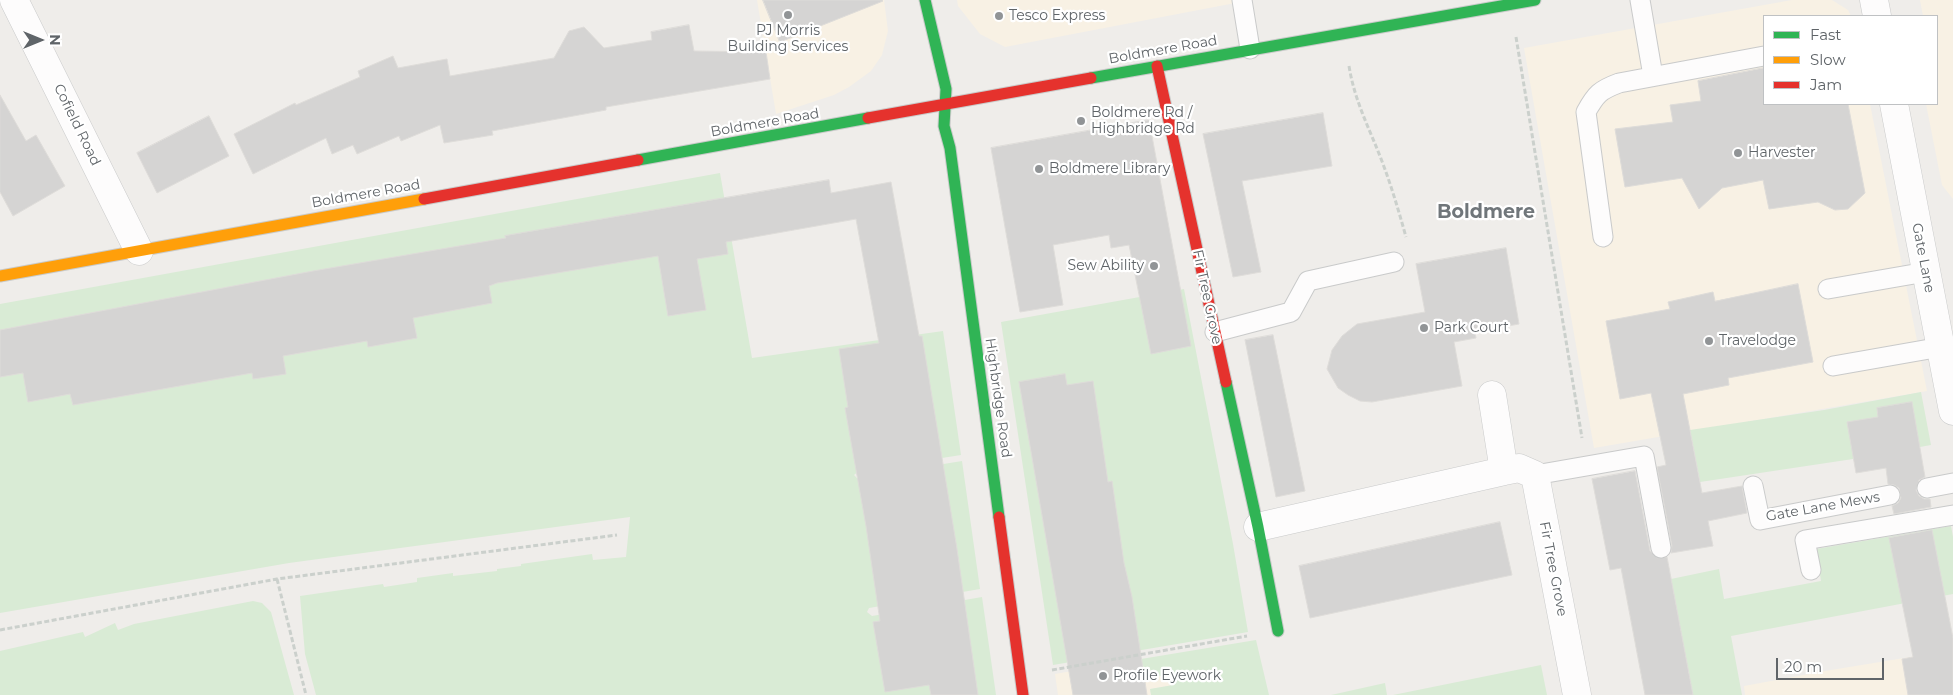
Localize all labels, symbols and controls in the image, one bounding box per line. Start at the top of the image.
place label: Tesco Express [1009,8,1105,24]
marker: PJ Morris Building Services [782,9,794,21]
marker: Tesco Express [993,10,1005,22]
north arrow [15,15,65,65]
legend [1763,15,1938,105]
place label: PJ Morris Building Services [728,23,848,56]
text: Fast [1810,25,1841,44]
street label: Boldmere Road [1107,32,1219,68]
text: N [46,34,64,46]
text: Slow [1810,50,1846,69]
text: Jam [1810,75,1842,94]
street label: Cofield Road [50,81,104,169]
street label: Boldmere Road [709,105,821,141]
place label: Boldmere Rd / Highbridge Rd [1091,105,1195,138]
marker: Boldmere Rd / Highbridge Rd [1075,115,1087,127]
place label: Harvester [1748,145,1816,161]
marker: Harvester [1732,147,1744,159]
place label: Boldmere Library [1049,161,1170,177]
marker: Boldmere Library [1033,163,1045,175]
street label: Boldmere Road [310,176,422,212]
district label: Boldmere [1437,201,1535,223]
street label: Gate Lane [1908,222,1938,294]
street label: Fir Tree Grove [1189,248,1225,346]
place label: Sew Ability [1068,258,1144,274]
marker: Sew Ability [1148,260,1160,272]
place label: Park Court [1434,320,1509,336]
marker: Park Court [1418,322,1430,334]
place label: Travelodge [1719,333,1796,349]
marker: Travelodge [1703,335,1715,347]
street label: Highbridge Road [981,337,1015,459]
street label: Gate Lane Mews [1765,489,1881,525]
street label: Fir Tree Grove [1536,520,1570,618]
scale bar [1778,648,1886,680]
text: 20 m [1784,657,1822,676]
place label: Profile Eyework [1113,668,1221,684]
marker: Profile Eyework [1097,670,1109,682]

